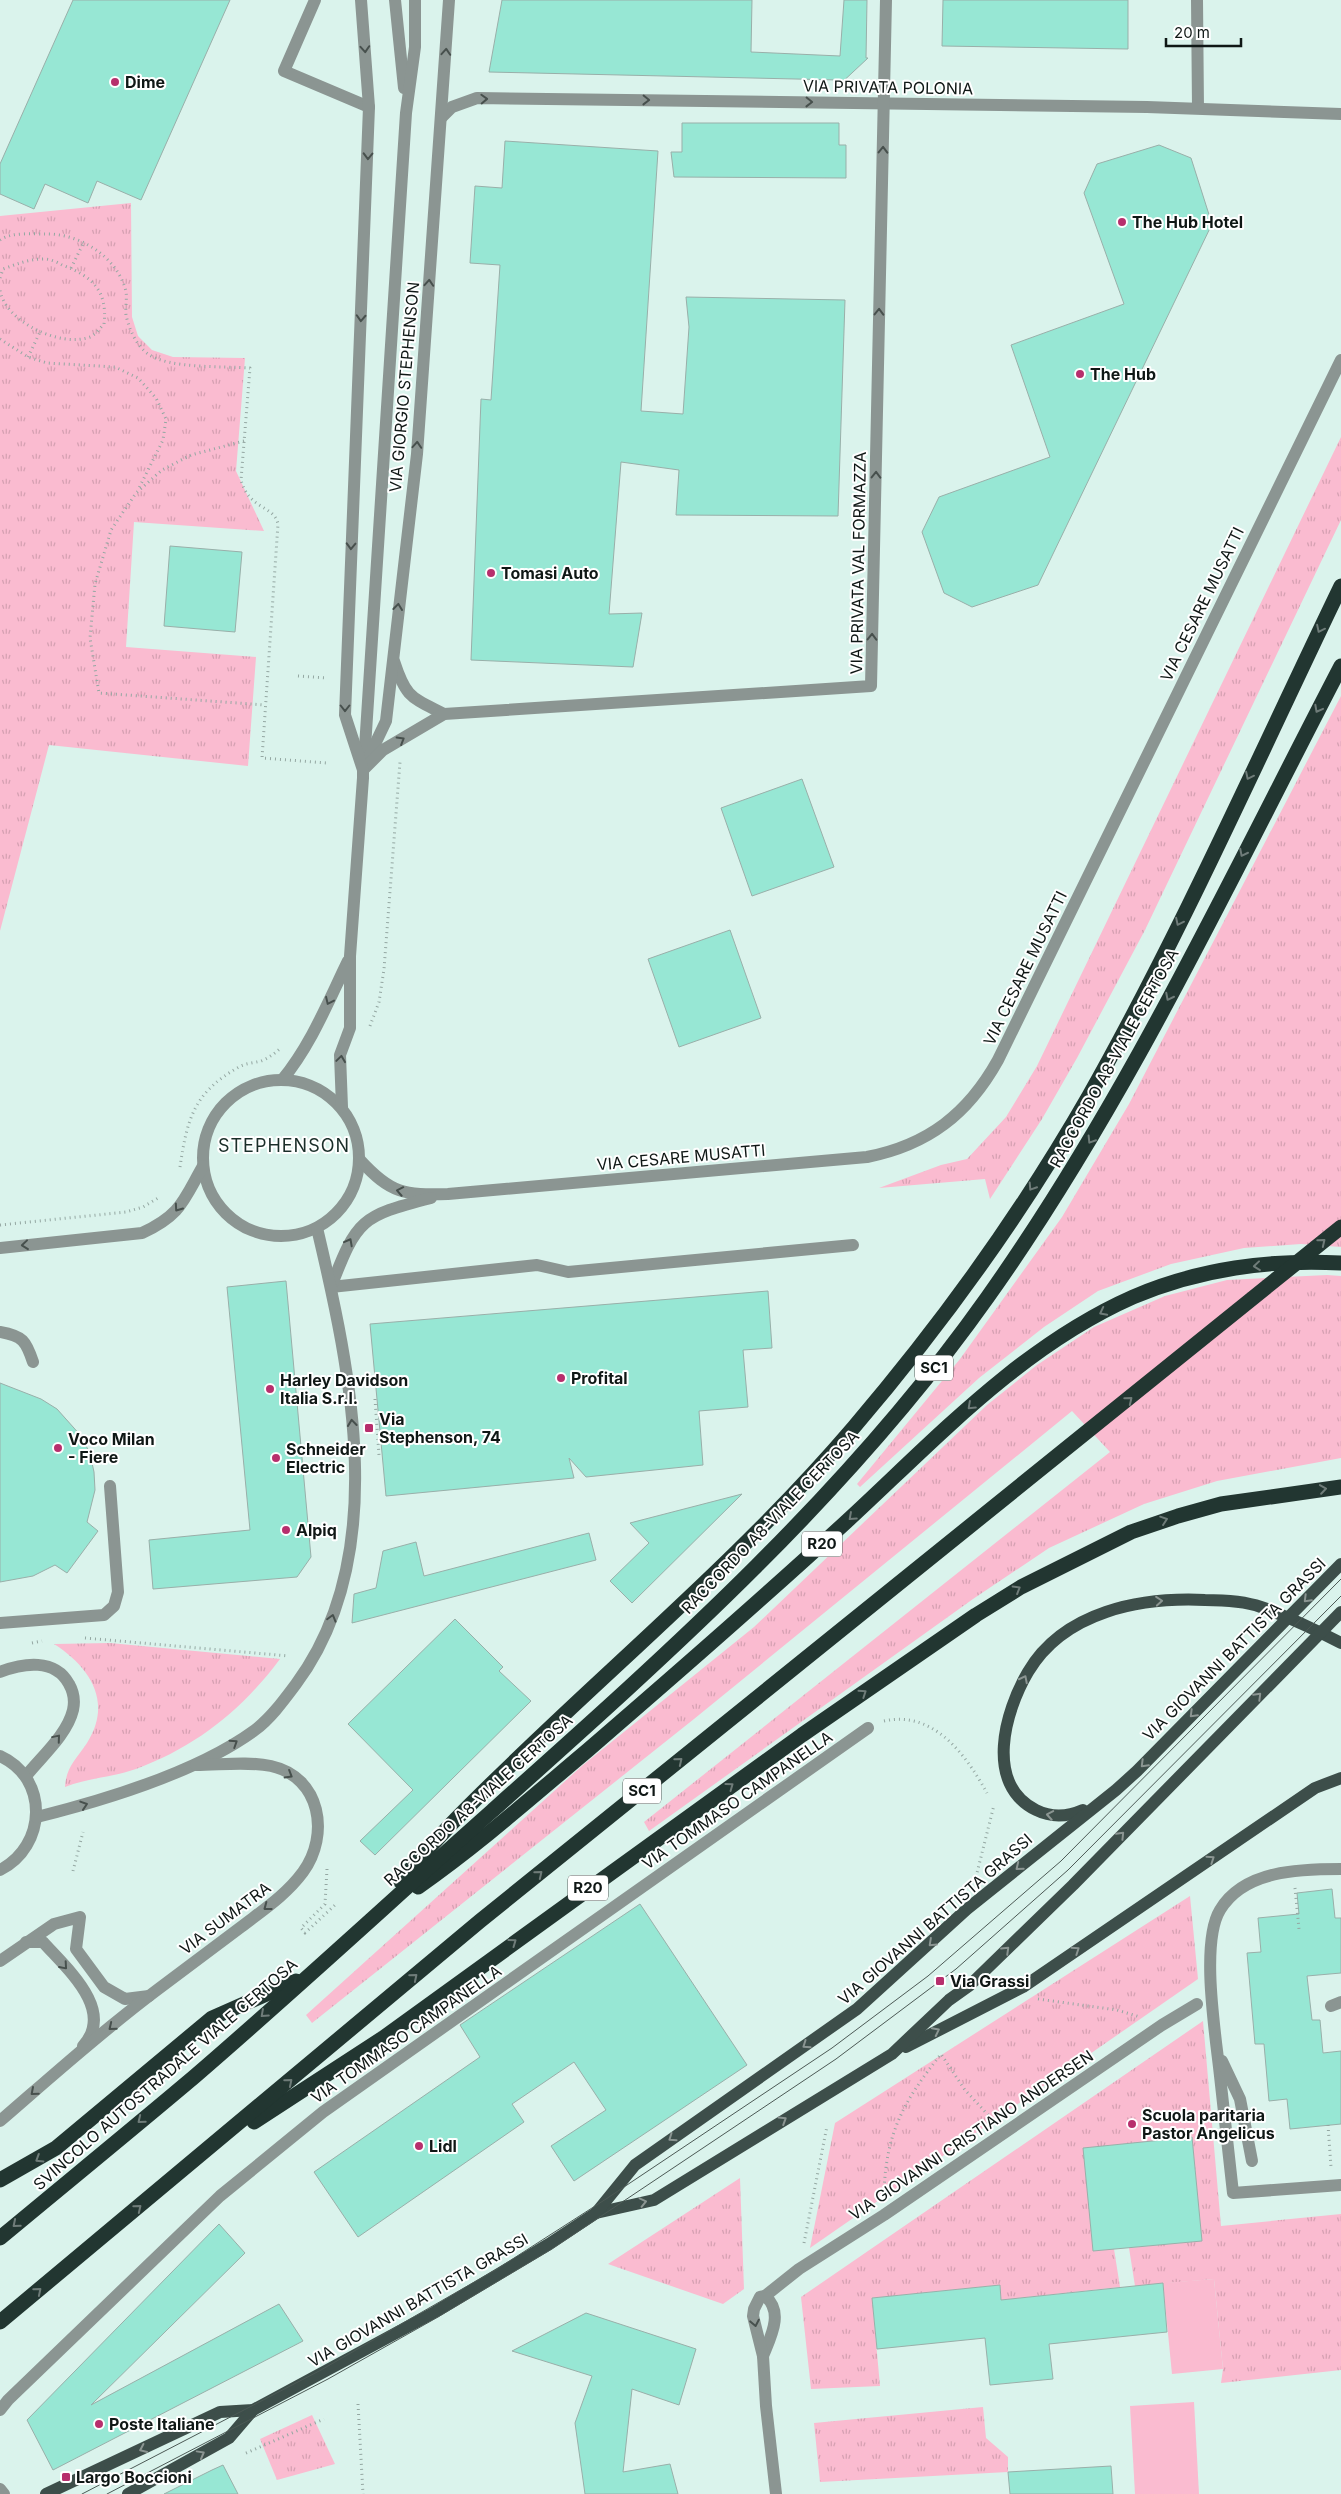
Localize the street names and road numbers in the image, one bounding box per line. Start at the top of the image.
street label: VIA PRIVATA POLONIA [803,76,973,98]
street label: VIA GIORGIO STEPHENSON [385,281,423,493]
street label: VIA PRIVATA VAL FORMAZZA [846,451,870,675]
street label: VIA CESARE MUSATTI [1156,524,1248,684]
street label: VIA CESARE MUSATTI [979,888,1071,1048]
street label: RACCORDO A8-VIALE CERTOSA [1045,945,1183,1171]
street label: VIA CESARE MUSATTI [596,1140,766,1174]
road number: SC1 [915,1356,953,1380]
street label: RACCORDO A8-VIALE CERTOSA [677,1426,863,1618]
road number: R20 [802,1532,842,1556]
street label: VIA GIOVANNI BATTISTA GRASSI [1138,1553,1330,1745]
street label: RACCORDO A8-VIALE CERTOSA [380,1710,576,1890]
street label: VIA TOMMASO CAMPANELLA [638,1727,836,1873]
road number: SC1 [623,1778,661,1804]
street label: VIA GIOVANNI BATTISTA GRASSI [834,1829,1036,2009]
road number: R20 [568,1876,608,1900]
street label: VIA SUMATRA [176,1877,274,1959]
street label: SVINCOLO AUTOSTRADALE VIALE CERTOSA [29,1954,301,2194]
street label: VIA TOMMASO CAMPANELLA [307,1961,505,2107]
street label: VIA GIOVANNI CRISTIANO ANDERSEN [845,2046,1097,2224]
street label: VIA GIOVANNI BATTISTA GRASSI [304,2229,532,2371]

